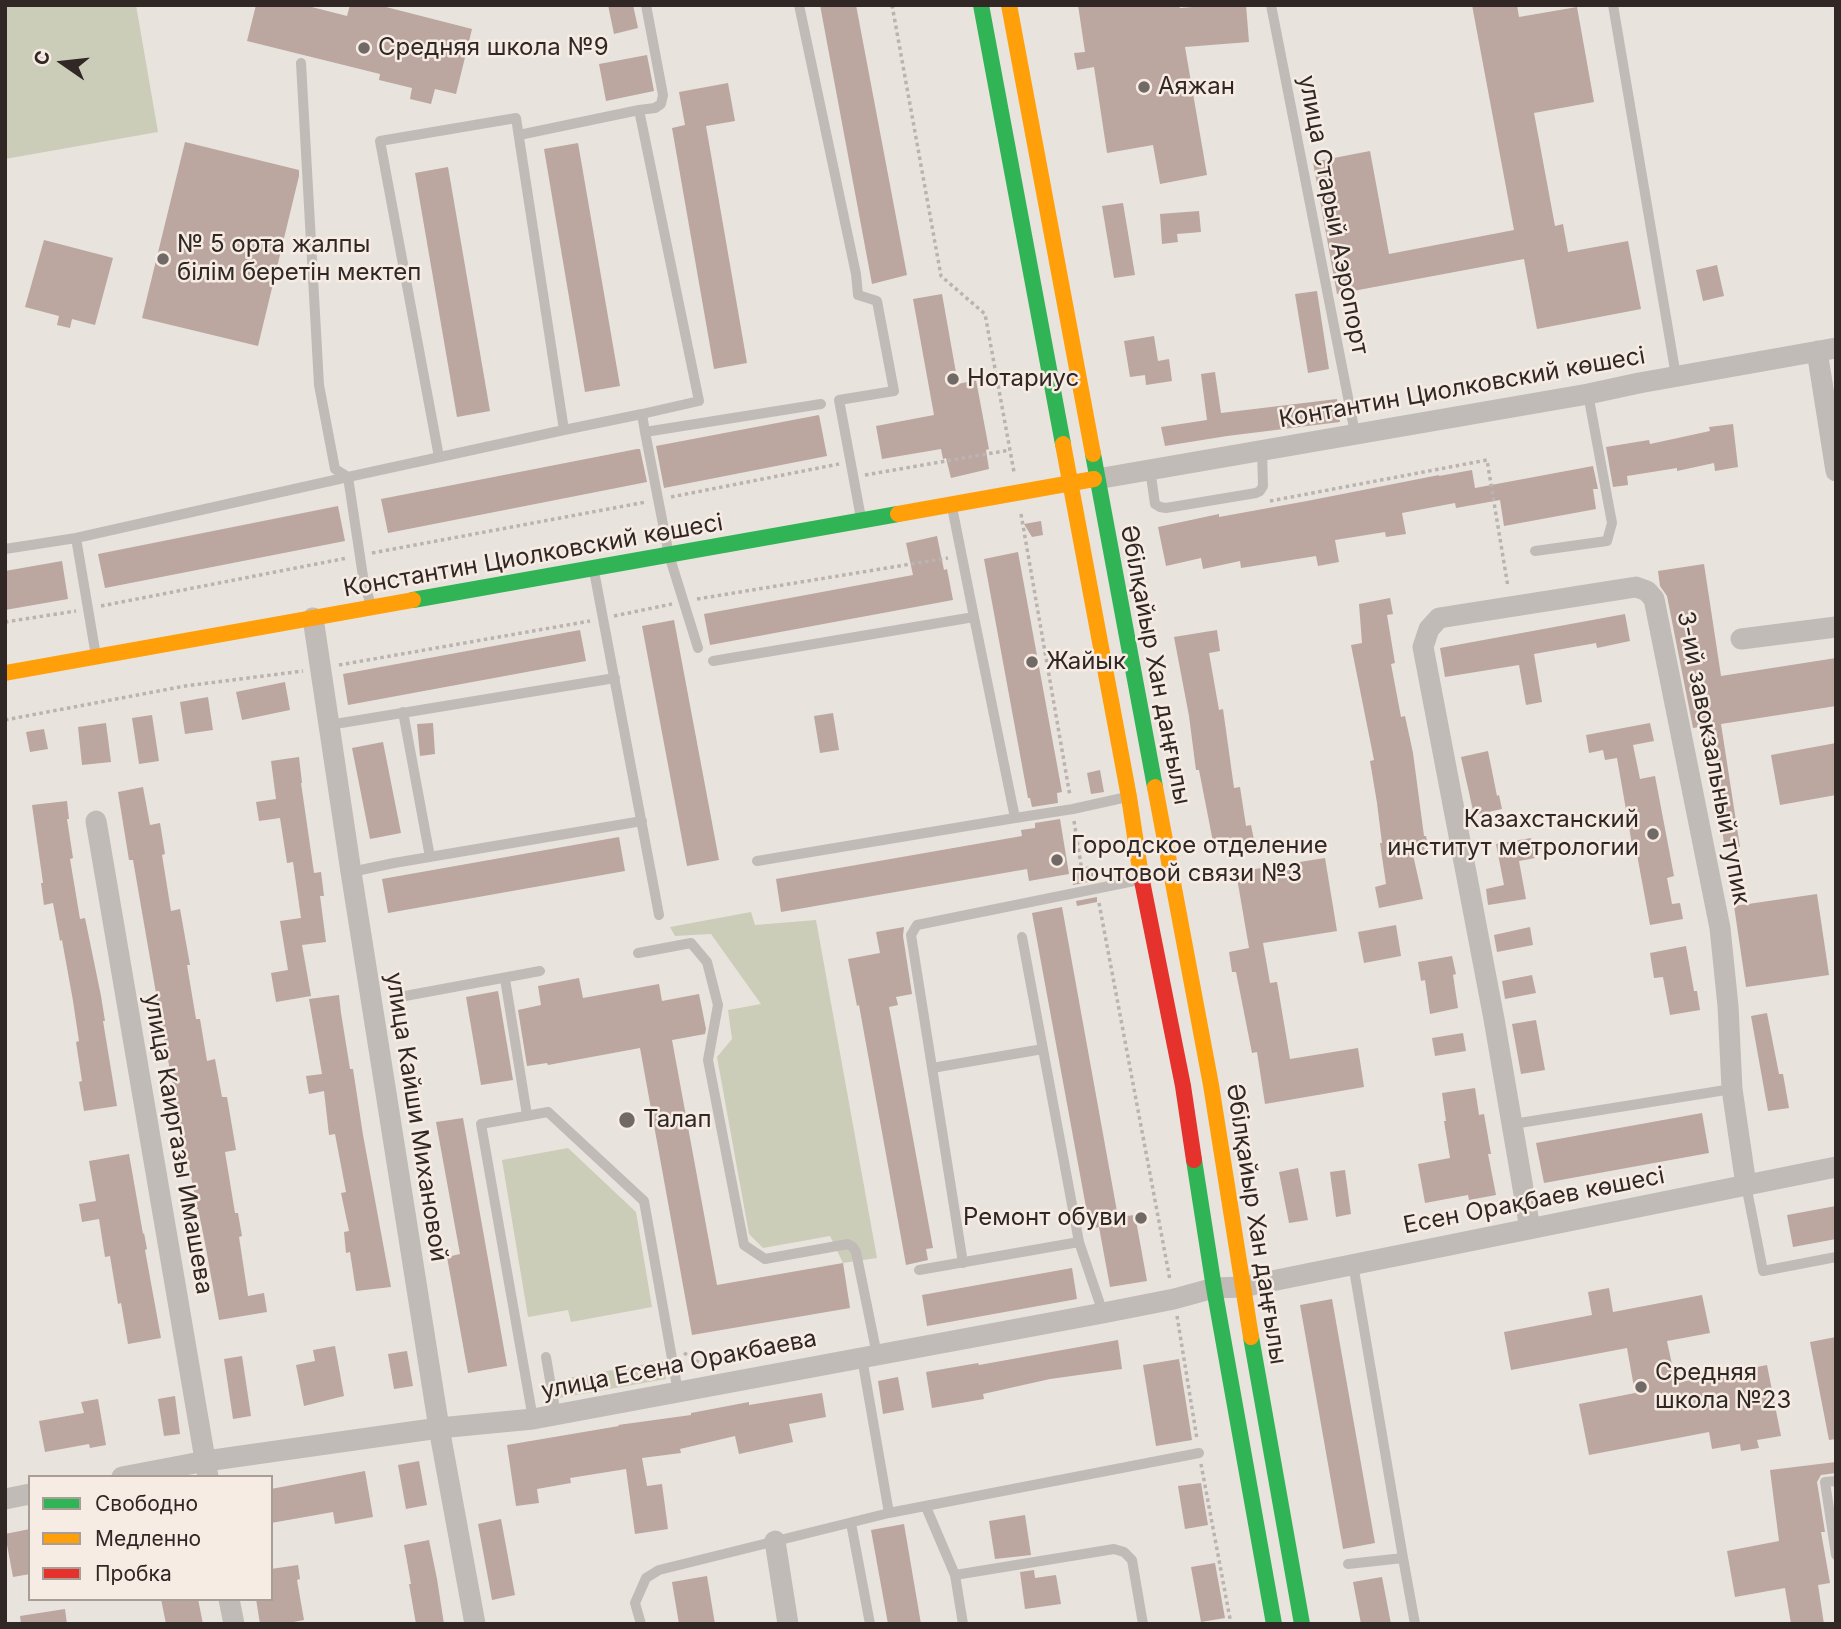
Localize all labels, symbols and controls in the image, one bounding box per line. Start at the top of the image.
north arrow [28,28,98,98]
place label: Средняя школа №9 [378,34,609,62]
marker: Средняя школа №9 [356,40,372,56]
text: С [29,48,55,67]
place label: Аяжан [1158,73,1235,101]
street label: улица Старый Аэропорт [1292,73,1374,357]
marker: Аяжан [1136,79,1152,95]
place label: № 5 орта жалпы білім беретін мектеп [177,231,421,287]
marker: № 5 орта жалпы білім беретін мектеп [155,251,171,267]
street label: Контантин Циолковский көшесі [1277,342,1647,434]
place label: Нотариус [967,365,1079,393]
marker: Нотариус [945,371,961,387]
street label: Константин Циолковский көшесі [341,508,725,604]
street label: Әбілқайыр Хан даңғылы [1114,523,1196,807]
street label: 3-ий завокзальный тупик [1670,609,1756,907]
place label: Жайык [1046,648,1126,676]
marker: Жайык [1024,654,1040,670]
place label: Казахстанский институт метрологии [1387,806,1639,862]
marker: Казахстанский институт метрологии [1645,826,1661,842]
place label: Городское отделение почтовой связи №3 [1071,832,1328,888]
marker: Городское отделение почтовой связи №3 [1049,852,1065,868]
street label: улица Кайши Михановой [379,970,453,1264]
street label: улица Каиргазы Имашева [137,992,219,1296]
street label: Әбілқайыр Хан даңғылы [1220,1082,1292,1366]
place label: Талап [643,1106,712,1134]
marker: Талап [617,1110,637,1130]
street label: Есен Орақбаев көшесі [1401,1162,1667,1240]
place label: Ремонт обуви [963,1204,1127,1232]
marker: Ремонт обуви [1133,1210,1149,1226]
street label: улица Есена Оракбаева [539,1324,819,1406]
place label: Средняя школа №23 [1655,1359,1791,1415]
marker: Средняя школа №23 [1633,1379,1649,1395]
legend [28,1475,273,1601]
text: Свободно [95,1491,198,1516]
text: Медленно [95,1526,201,1551]
text: Пробка [95,1561,172,1586]

